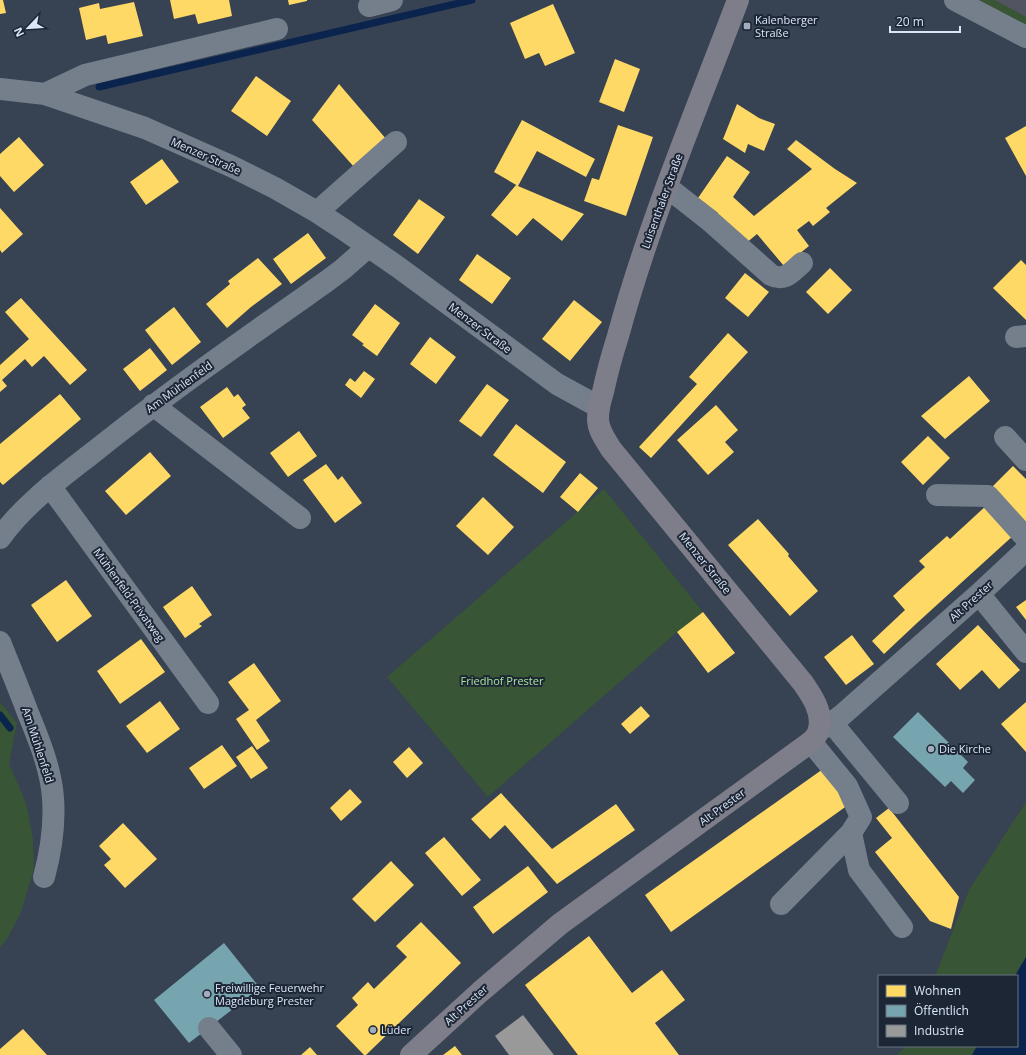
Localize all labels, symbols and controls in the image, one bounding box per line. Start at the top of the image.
north arrow [8,8,48,48]
scale bar [890,8,960,34]
place label: Kalenberger Straße [755,12,818,40]
text: 20 m [896,13,924,30]
marker: Kalenberger Straße [742,21,752,31]
text: N [10,25,27,40]
street label: Menzer Straße [169,133,244,178]
street label: Luisenthaler Straße [637,151,686,250]
street label: Menzer Straße [446,299,515,356]
street label: Am Mühlenfeld [143,357,215,416]
street label: Menzer Straße [676,529,735,597]
street label: Mühlenfeld-Privatweg [90,545,168,644]
street label: Alt Prester [946,577,996,624]
park label: Friedhof Prester [461,673,544,688]
street label: Am Mühlenfeld [19,705,58,784]
place label: Die Kirche [939,741,991,756]
marker: Die Kirche [926,744,936,754]
street label: Alt Prester [696,784,748,828]
legend [878,975,1018,1047]
place label: Freiwillige Feuerwehr Magdeburg Prester [215,980,324,1008]
street label: Alt Prester [441,981,491,1028]
text: Wohnen [914,982,961,999]
marker: Freiwillige Feuerwehr Magdeburg Prester [202,989,212,999]
text: Öffentlich [914,1002,969,1019]
place label: Lüder [381,1022,411,1037]
text: Industrie [914,1022,964,1039]
marker: Lüder [368,1025,378,1035]

